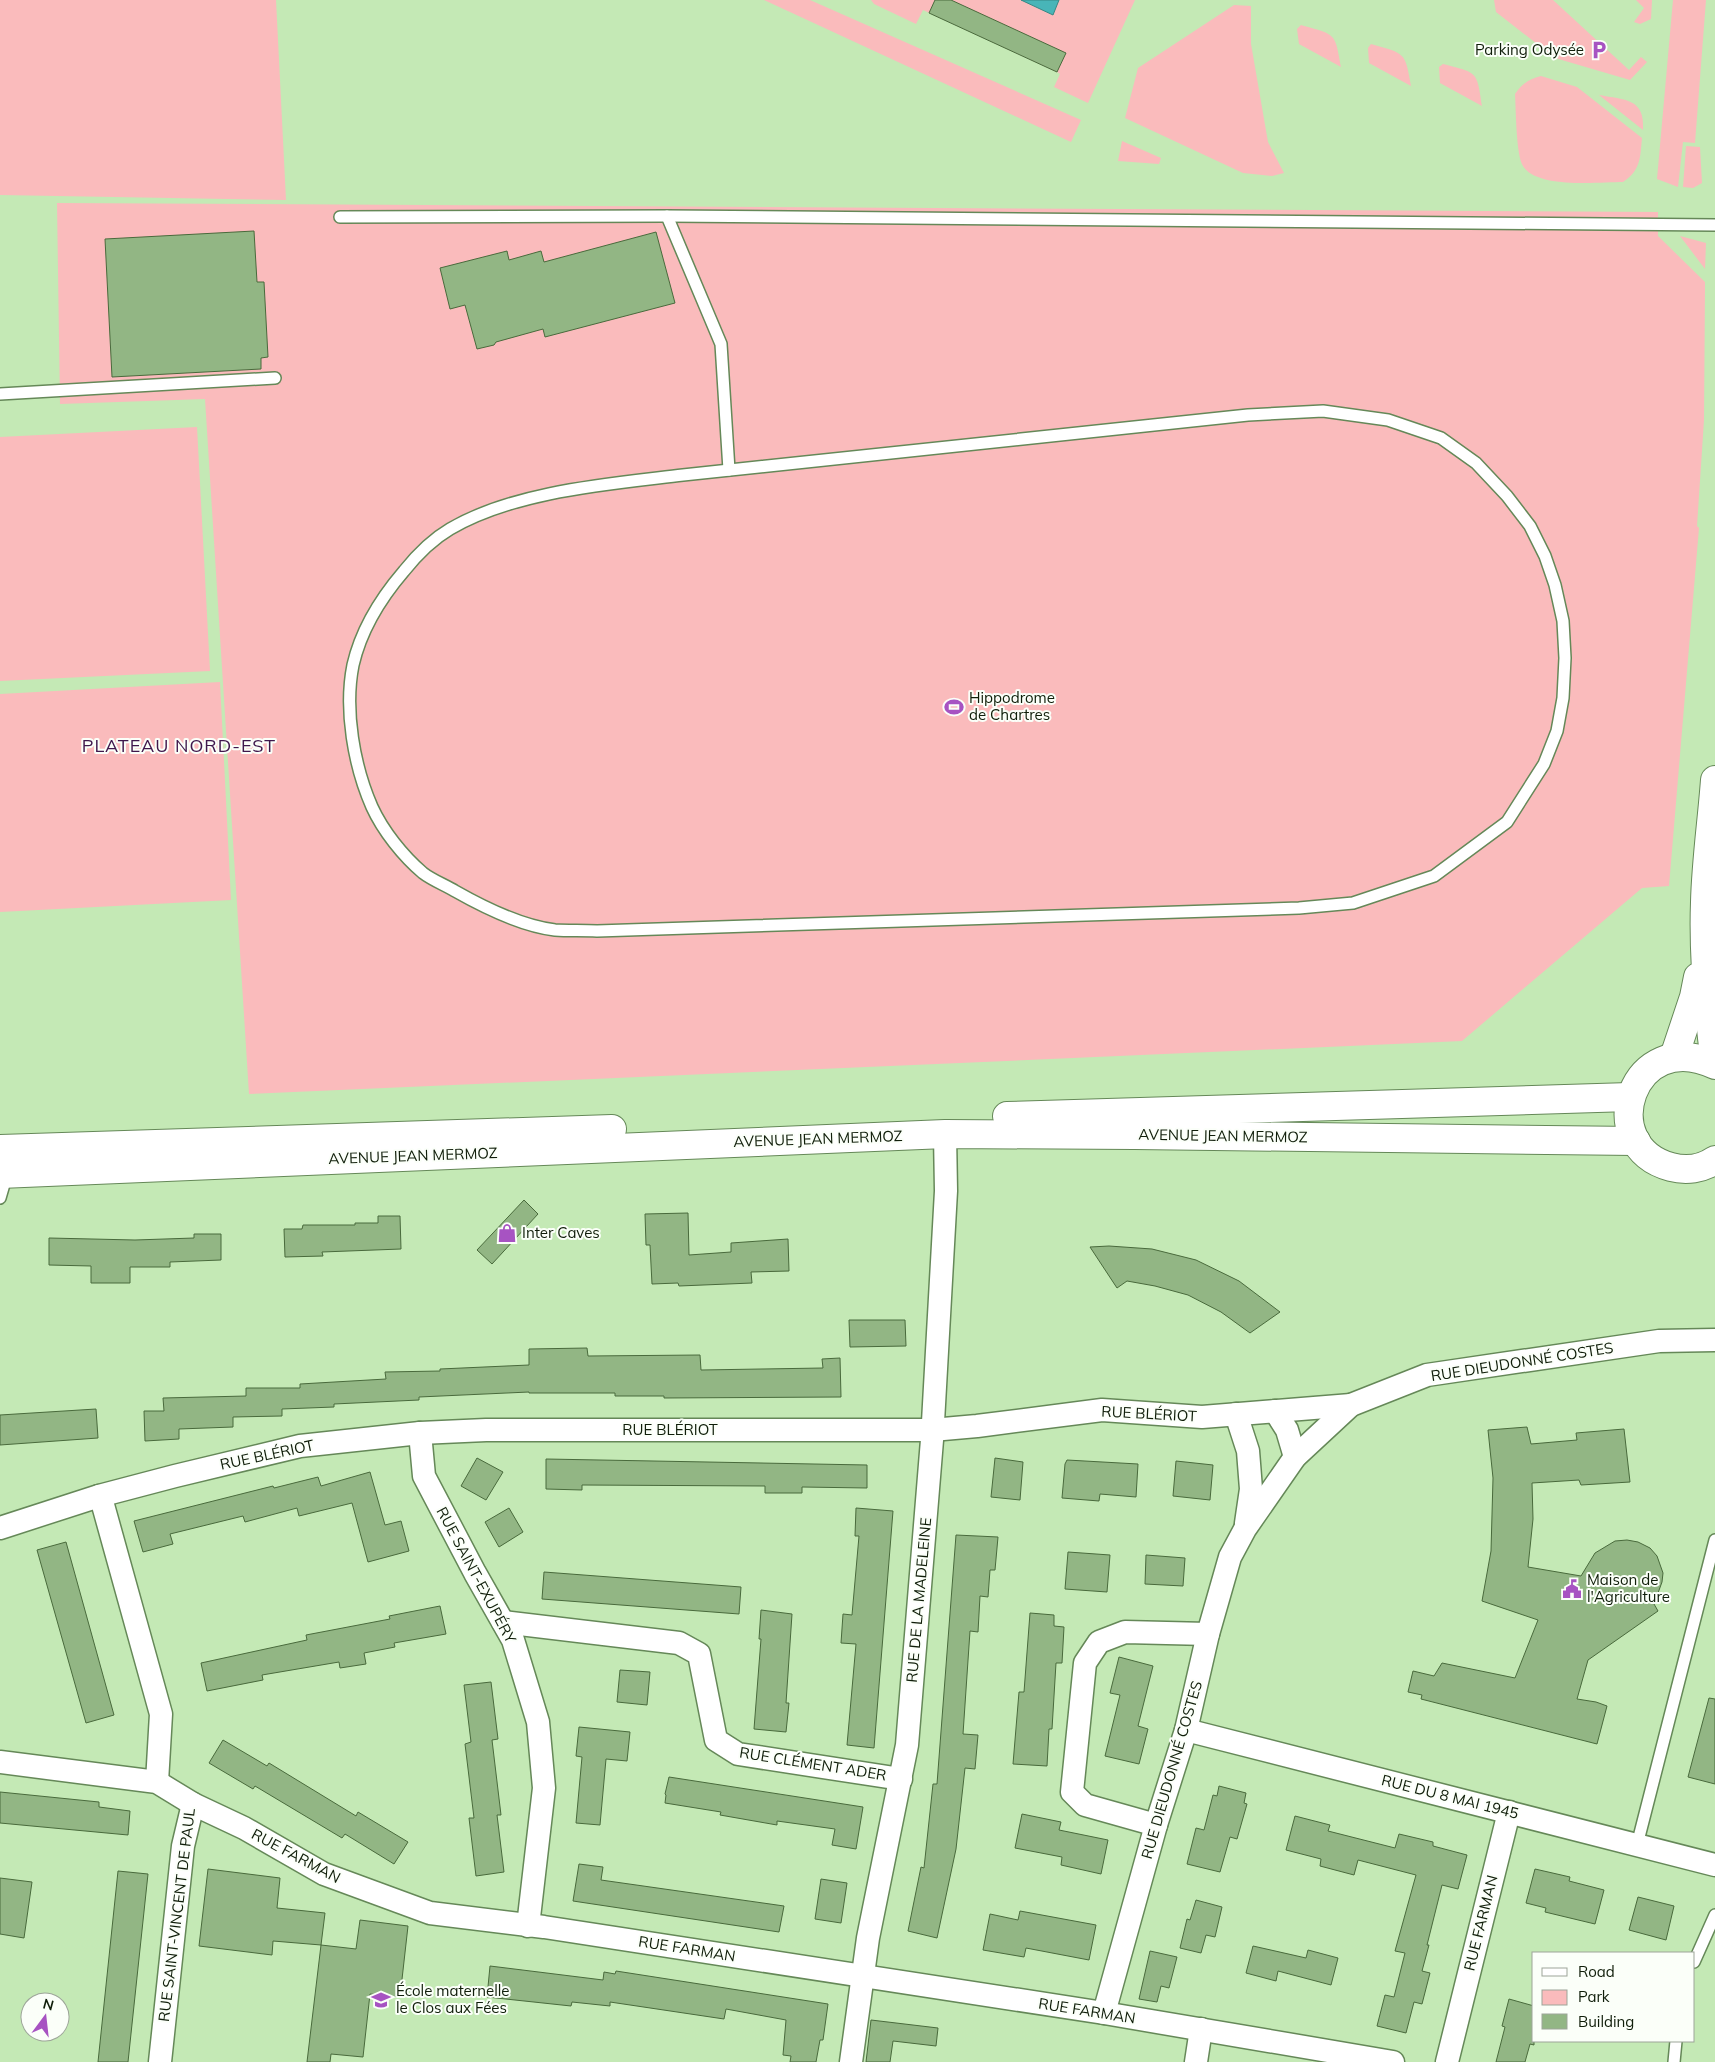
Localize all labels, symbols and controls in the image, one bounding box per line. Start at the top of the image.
parking icon: Parking Odysée [1588,39,1610,61]
place label: Parking Odysée [1475,40,1584,59]
place label: Hippodrome de Chartres [969,688,1055,724]
sports icon: Hippodrome de Chartres [943,696,965,718]
district label: PLATEAU NORD-EST [82,734,276,757]
street label: AVENUE JEAN MERMOZ [1138,1125,1308,1146]
street label: AVENUE JEAN MERMOZ [733,1126,903,1151]
street label: AVENUE JEAN MERMOZ [328,1143,498,1168]
shop icon: Inter Caves [496,1222,518,1244]
place label: Inter Caves [522,1223,600,1242]
street label: RUE DIEUDONNÉ COSTES [1429,1338,1615,1385]
street label: RUE BLÉRIOT [1101,1402,1197,1425]
street label: RUE BLÉRIOT [622,1420,718,1439]
street label: RUE BLÉRIOT [218,1435,316,1474]
street label: RUE SAINT-EXUPÉRY [432,1503,521,1647]
street label: RUE DE LA MADELEINE [902,1516,935,1683]
place label: Maison de l'Agriculture [1587,1570,1670,1606]
public building icon: Maison de l'Agriculture [1561,1578,1583,1600]
street label: RUE DIEUDONNÉ COSTES [1137,1679,1206,1861]
street label: RUE CLÉMENT ADER [738,1742,888,1785]
street label: RUE DU 8 MAI 1945 [1380,1770,1521,1823]
street label: RUE SAINT-VINCENT DE PAUL [154,1807,199,2023]
street label: RUE FARMAN [248,1824,344,1887]
street label: RUE FARMAN [1459,1873,1502,1973]
street label: RUE FARMAN [637,1931,737,1966]
legend [1532,1952,1695,2042]
text: Road [1578,1962,1615,1981]
place label: École maternelle le Clos aux Fées [396,1981,509,2017]
text: Park [1578,1987,1610,2006]
school or university icon: École maternelle le Clos aux Fées [370,1989,392,2011]
north arrow [20,1992,70,2042]
street label: RUE FARMAN [1037,1993,1137,2028]
text: N [41,1994,56,2015]
text: Building [1578,2012,1634,2031]

